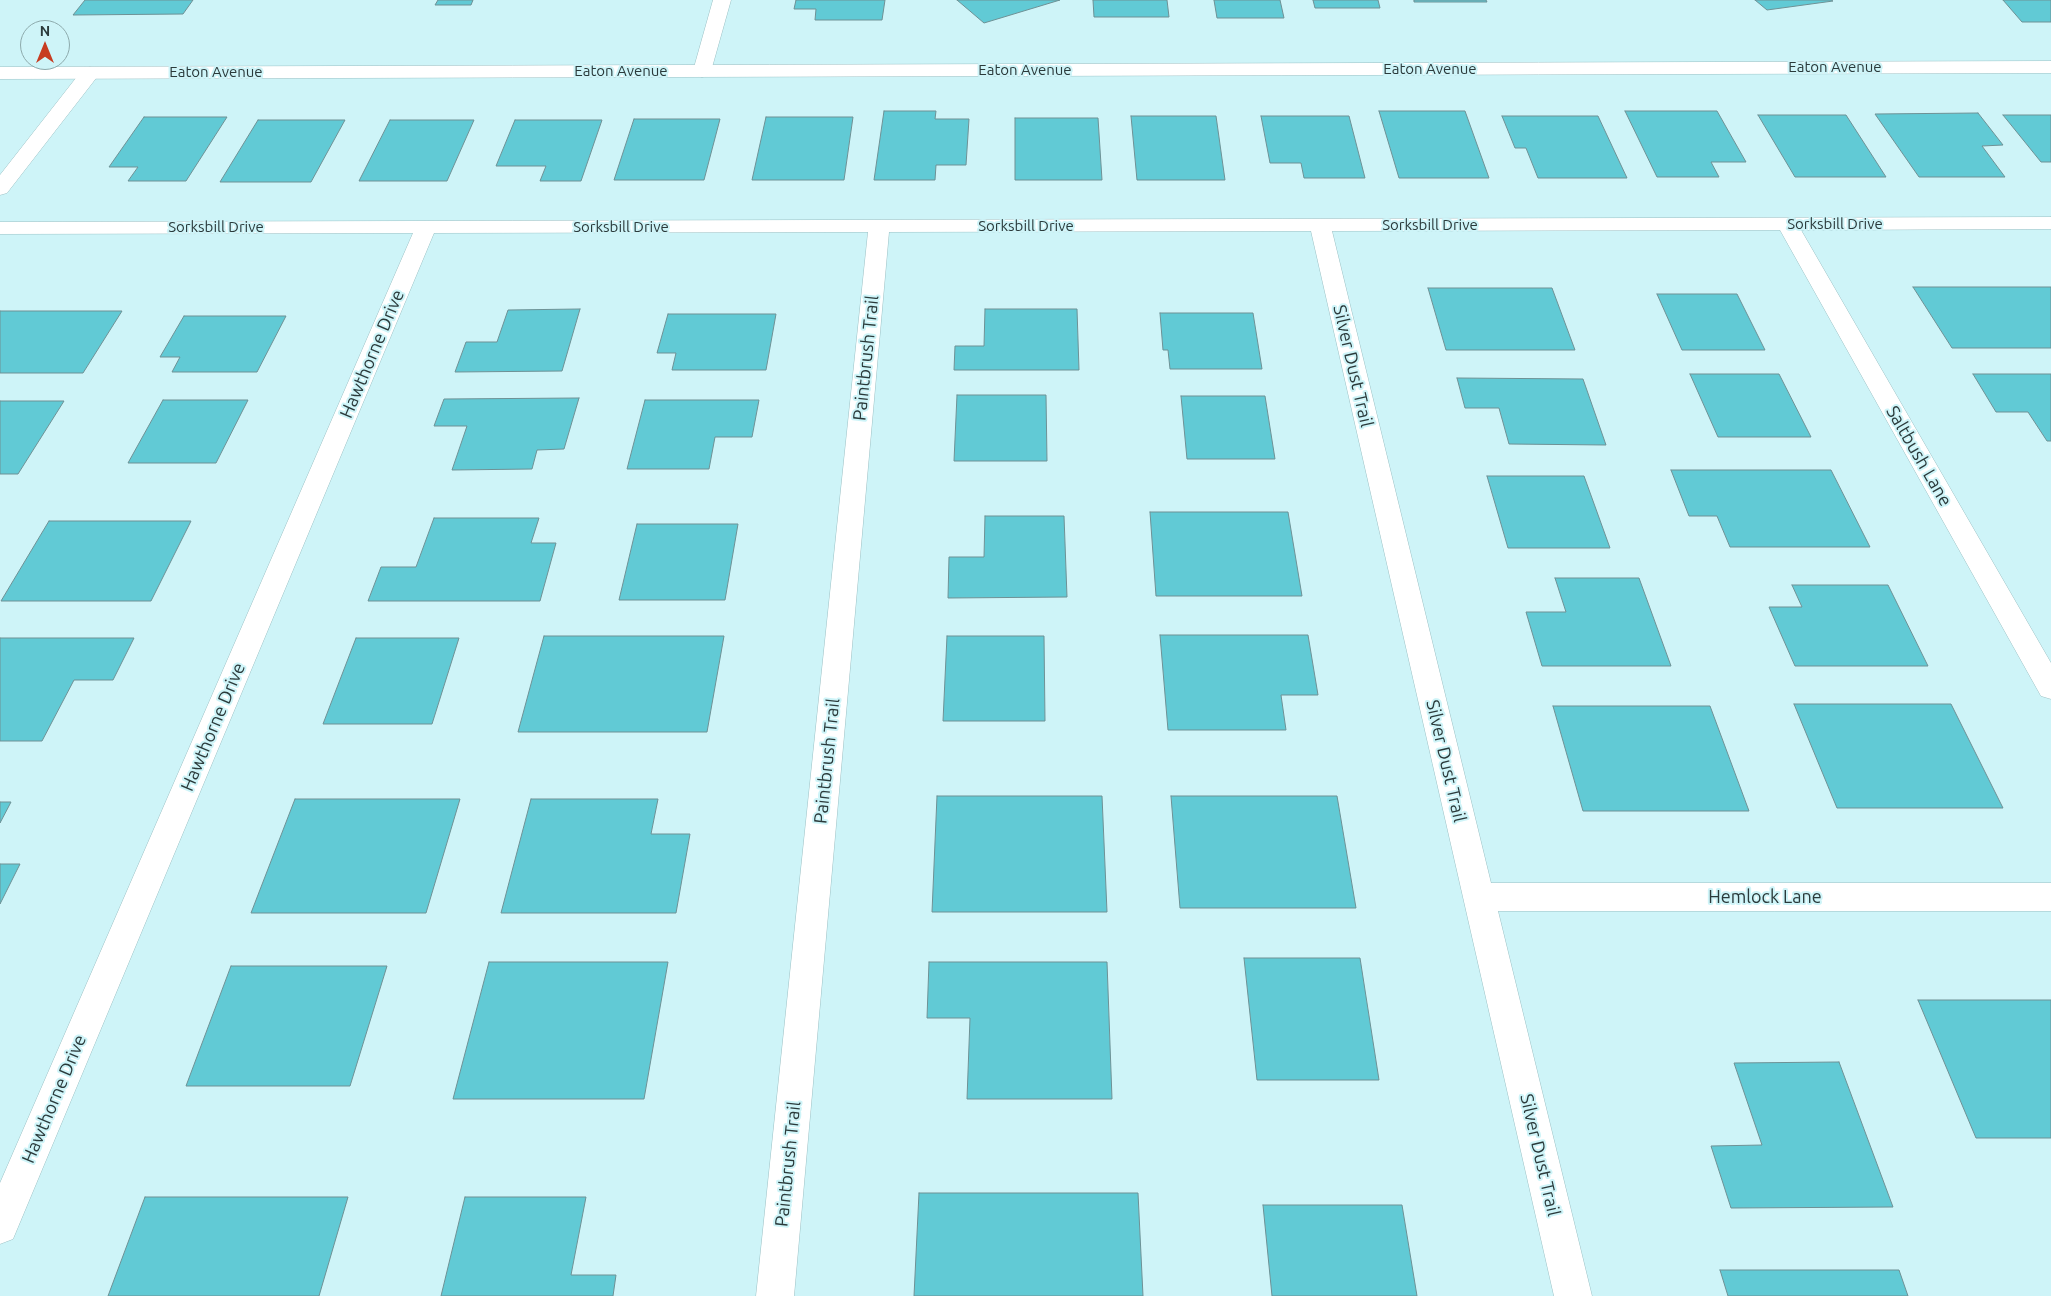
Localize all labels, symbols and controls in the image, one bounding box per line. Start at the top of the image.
north arrow [20,20,70,70]
text: N [40,23,50,39]
street label: Eaton Avenue [1788,58,1882,76]
street label: Eaton Avenue [1383,60,1477,78]
street label: Eaton Avenue [978,61,1072,79]
street label: Eaton Avenue [574,62,668,80]
street label: Eaton Avenue [169,63,263,81]
street label: Sorksbill Drive [1787,215,1883,233]
street label: Sorksbill Drive [1382,216,1478,234]
street label: Sorksbill Drive [978,217,1074,235]
street label: Sorksbill Drive [168,218,264,236]
street label: Sorksbill Drive [573,218,669,236]
street label: Hawthorne Drive [335,287,409,421]
street label: Paintbrush Trail [849,294,883,422]
street label: Silver Dust Trail [1328,303,1378,429]
street label: Saltbush Lane [1882,402,1956,510]
street label: Hawthorne Drive [176,660,250,794]
street label: Paintbrush Trail [810,697,844,825]
street label: Silver Dust Trail [1421,698,1471,824]
street label: Hemlock Lane [1708,886,1822,908]
street label: Hawthorne Drive [17,1032,91,1166]
street label: Silver Dust Trail [1515,1092,1565,1218]
street label: Paintbrush Trail [771,1100,805,1228]

